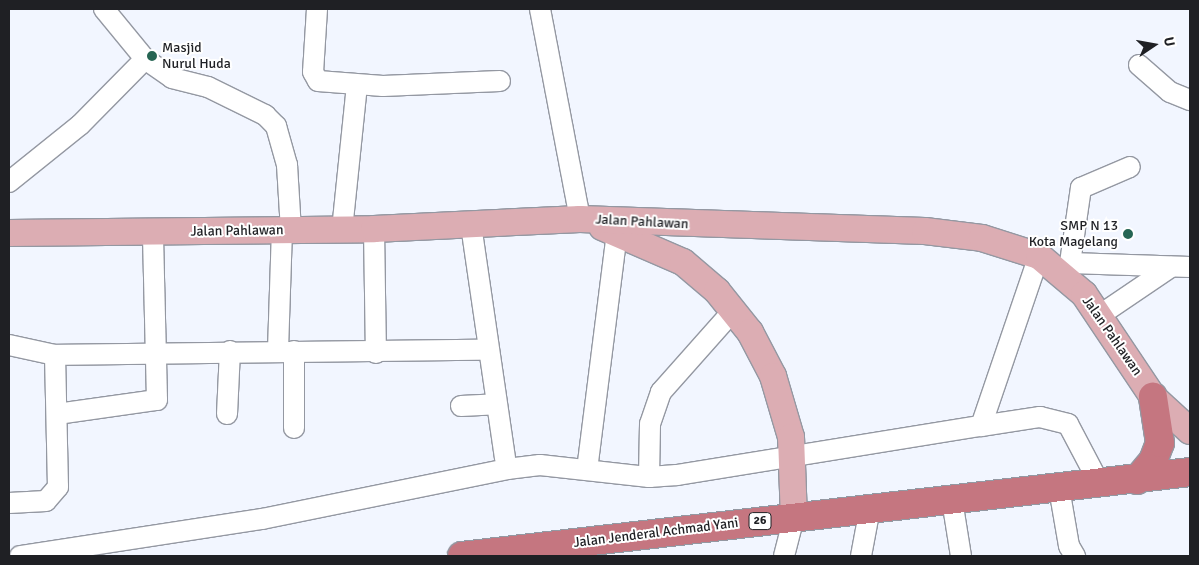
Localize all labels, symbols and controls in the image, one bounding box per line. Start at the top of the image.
north arrow [1129,20,1179,70]
text: U [1160,35,1178,48]
place label: Masjid Nurul Huda [162,40,231,72]
marker: Masjid Nurul Huda [146,50,158,62]
street label: Jalan Pahlawan [595,211,689,233]
place label: SMP N 13 Kota Magelang [1029,218,1118,250]
street label: Jalan Pahlawan [190,222,284,240]
marker: SMP N 13 Kota Magelang [1122,228,1134,240]
street label: Jalan Pahlawan [1078,293,1146,379]
road number: 26 [748,512,772,530]
street label: Jalan Jenderal Achmad Yani [573,515,739,551]

